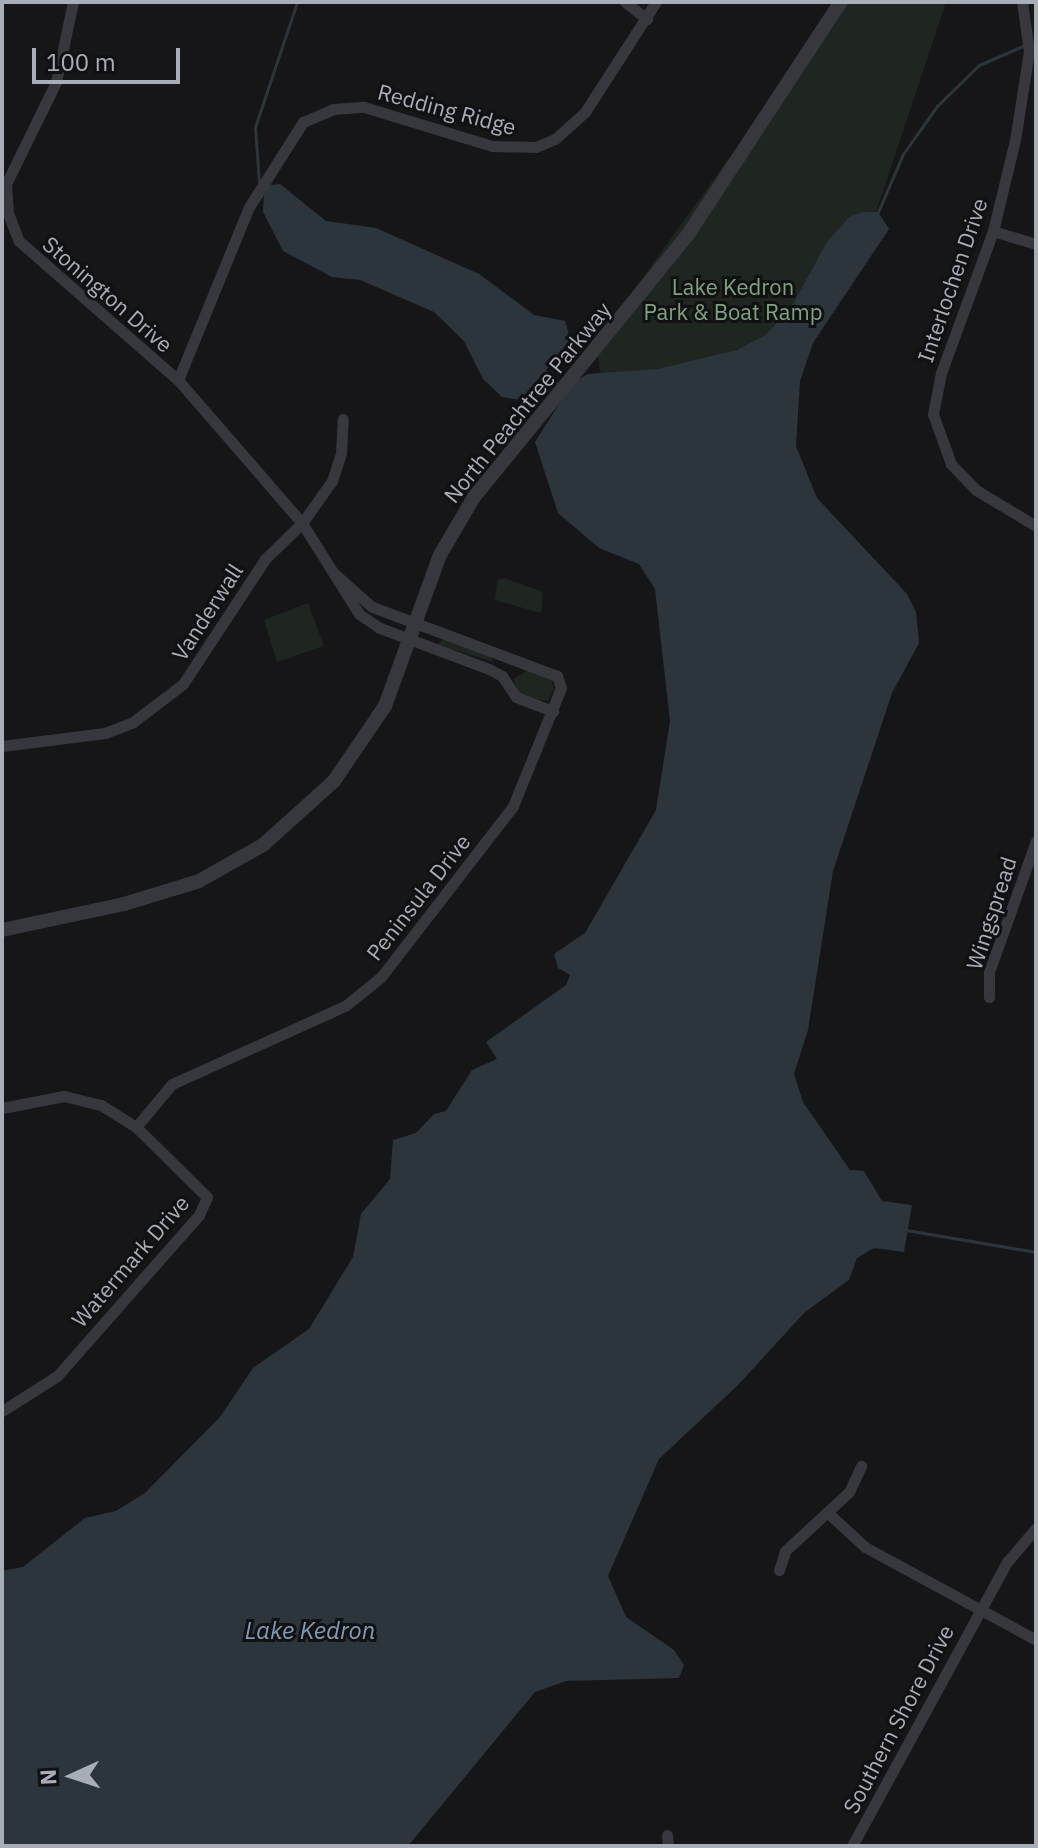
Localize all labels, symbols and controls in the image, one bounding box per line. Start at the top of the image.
scale bar [36,32,184,82]
text: 100 m [46,46,116,78]
street label: Redding Ridge [375,78,519,140]
street label: Interlochen Drive [912,194,992,366]
street label: Stonington Drive [38,230,178,358]
park label: Lake Kedron Park & Boat Ramp [643,273,823,324]
street label: North Peachtree Parkway [438,296,616,508]
street label: Vanderwall [166,559,248,665]
street label: Peninsula Drive [361,829,475,965]
street label: Wingspread [960,853,1022,973]
street label: Watermark Drive [66,1190,194,1332]
water label: Lake Kedron [245,1617,375,1645]
street label: Southern Shore Drive [837,1620,959,1818]
north arrow [32,1736,112,1816]
text: N [33,1769,62,1786]

